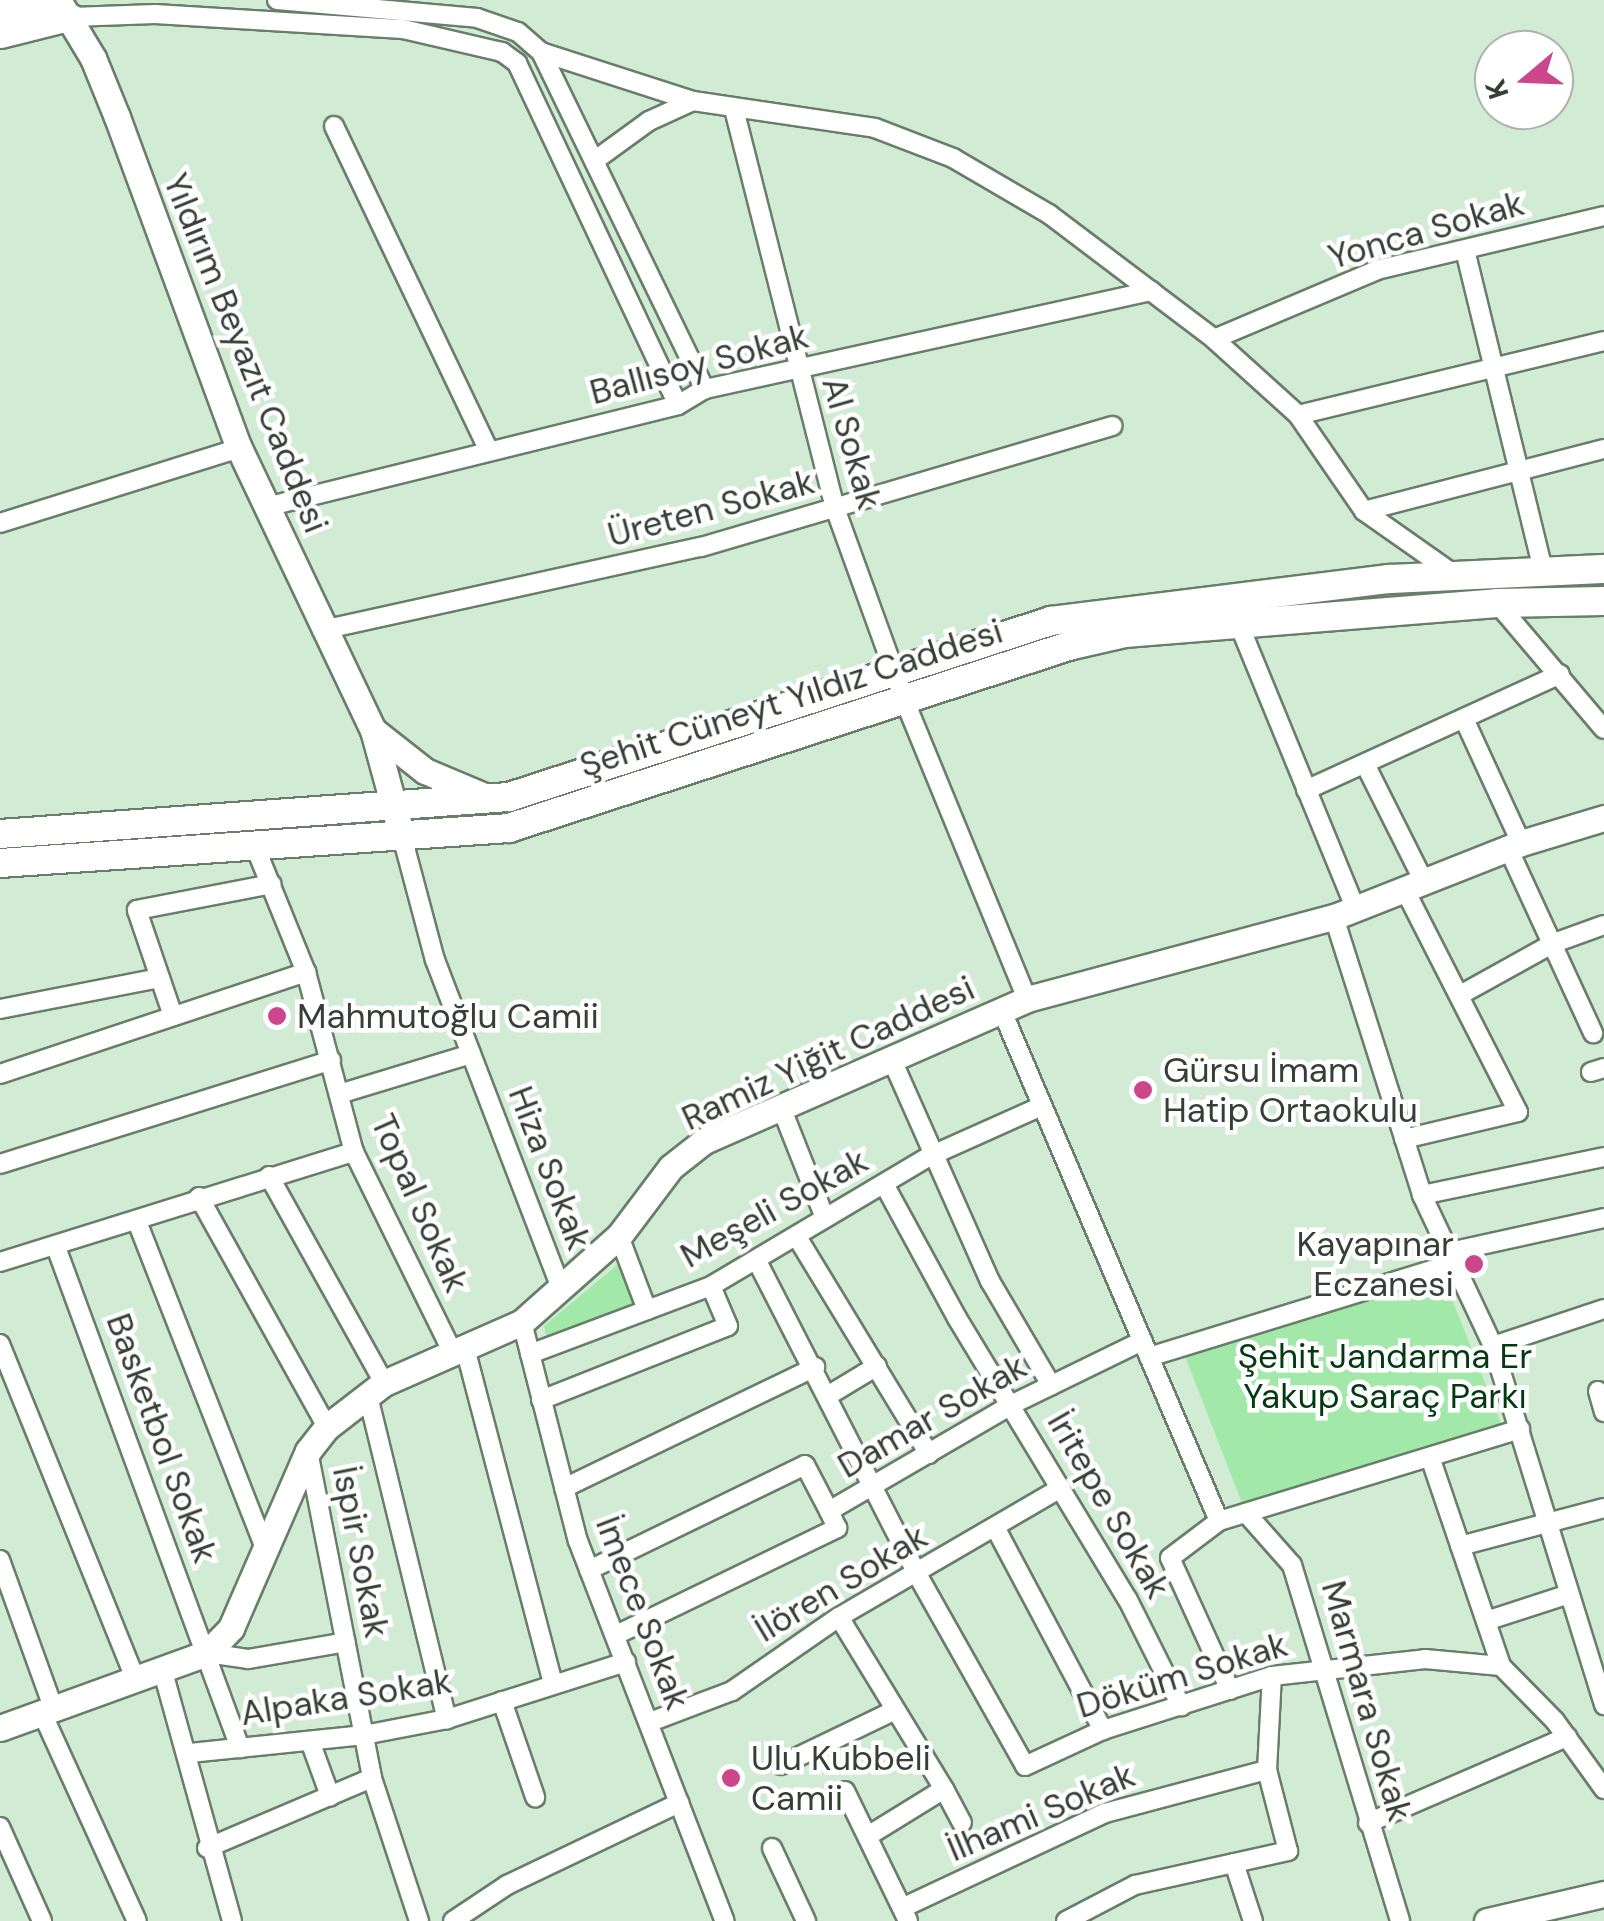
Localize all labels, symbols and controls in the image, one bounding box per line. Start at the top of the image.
north arrow [1474,30,1574,130]
text: K [1477,75,1518,104]
street label: Yıldırım Beyazıt Caddesi [155,167,337,539]
street label: Yonca Sokak [1323,182,1529,278]
street label: Ballısoy Sokak [585,315,813,413]
street label: Al Sokak [813,372,891,514]
street label: Üreten Sokak [603,460,819,556]
street label: Şehit Cüneyt Yıldız Caddesi [574,610,1008,786]
street label: Ramiz Yiğit Caddesi [675,967,981,1139]
place label: Mahmutoğlu Camii [297,995,599,1037]
marker: Mahmutoğlu Camii [266,1005,288,1027]
place label: Gürsu İmam Hatip Ortaokulu [1163,1049,1418,1131]
marker: Gürsu İmam Hatip Ortaokulu [1132,1079,1154,1101]
street label: Hiza Sokak [500,1080,600,1256]
street label: Topal Sokak [362,1107,478,1299]
street label: Meşeli Sokak [673,1139,875,1277]
place label: Kayapınar Eczanesi [1297,1223,1454,1305]
marker: Kayapınar Eczanesi [1463,1253,1485,1275]
street label: Basketbol Sokak [97,1308,227,1568]
park label: Şehit Jandarma Er Yakup Saraç Parkı [1238,1335,1532,1417]
street label: Damar Sokak [830,1345,1034,1487]
street label: İritepe Sokak [1039,1404,1179,1606]
street label: İspir Sokak [324,1463,398,1641]
street label: İmece Sokak [587,1510,699,1716]
street label: İlören Sokak [747,1515,935,1651]
street label: Marmara Sokak [1313,1576,1421,1826]
street label: Döküm Sokak [1071,1623,1293,1727]
street label: Alpaka Sokak [237,1660,455,1734]
place label: Ulu Kubbeli Camii [751,1737,931,1819]
street label: İlhami Sokak [941,1754,1141,1870]
marker: Ulu Kubbeli Camii [720,1767,742,1789]

